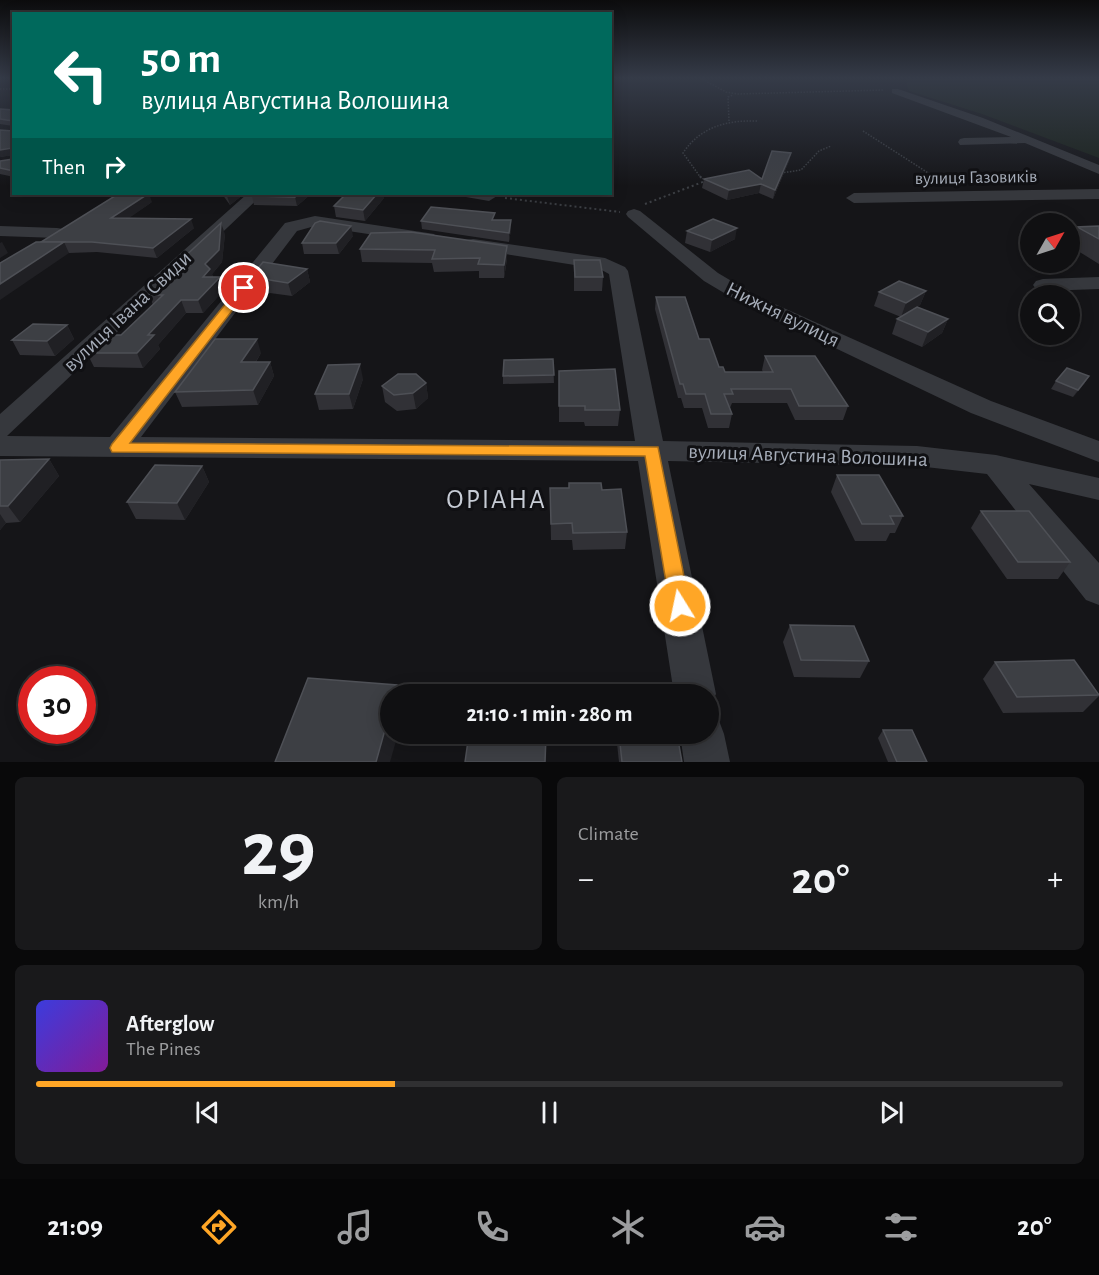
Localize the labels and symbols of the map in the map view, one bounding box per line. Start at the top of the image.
street label: вулиця Газовиків [915,168,1037,188]
north arrow [1020,213,1080,273]
street label: вулиця Івана Свиди [59,247,195,376]
pin [218,262,269,313]
street label: Нижня вулиця [723,278,843,351]
street label: вулиця Августина Волошина [688,441,929,470]
district label: ОРІАНА [446,486,546,513]
position arrow [648,574,712,638]
speed limit sign: 30 [18,666,96,744]

